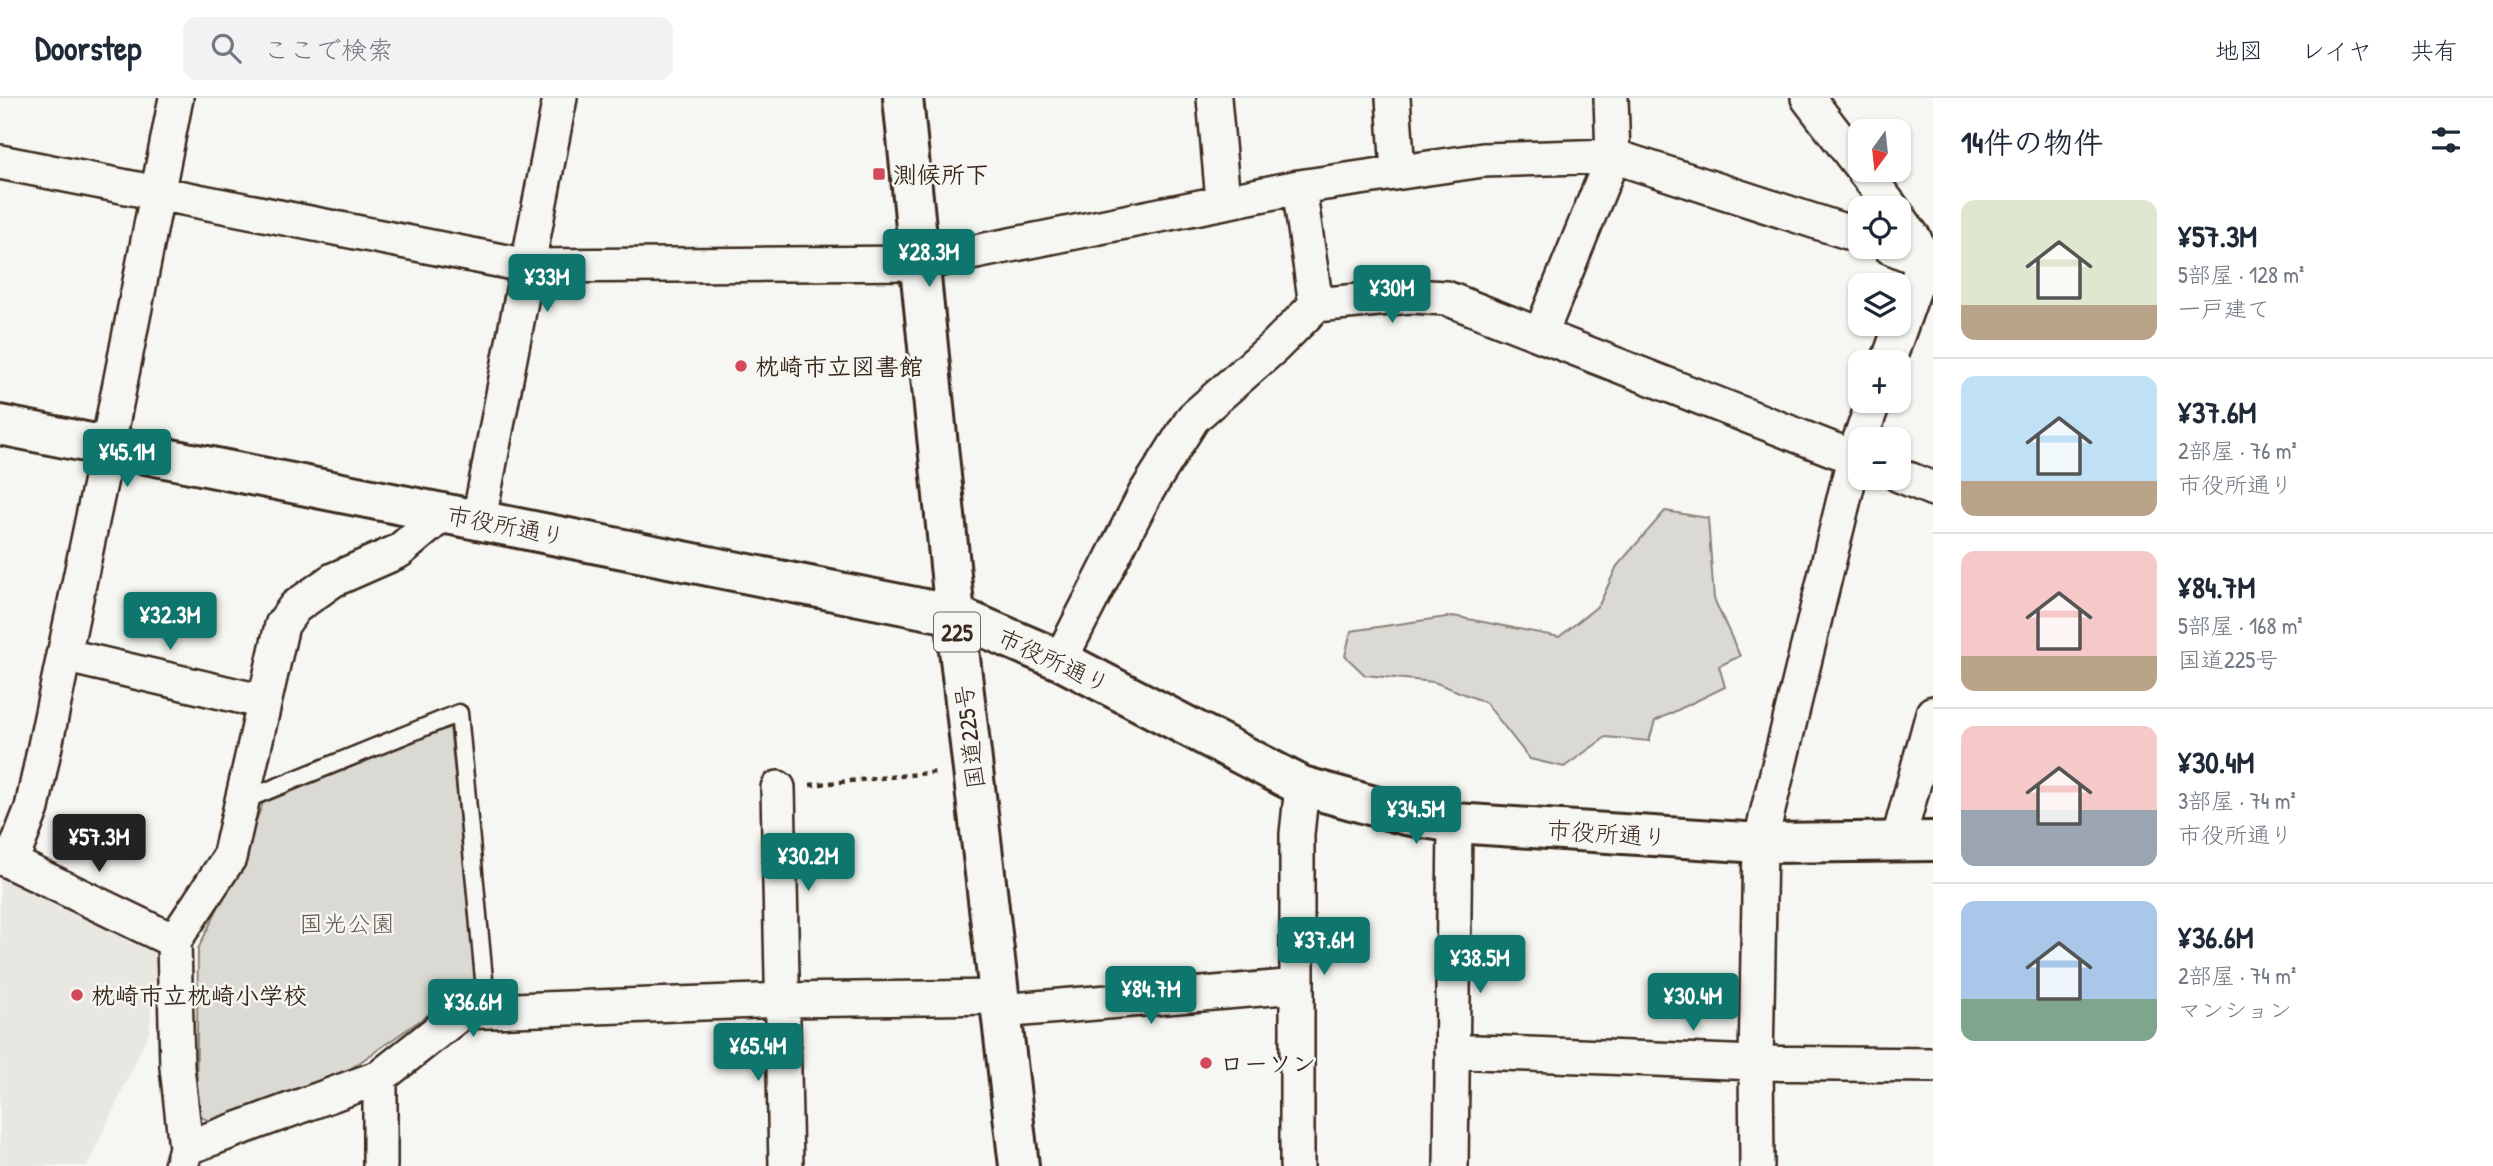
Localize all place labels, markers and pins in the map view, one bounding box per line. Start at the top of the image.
place label: 測候所下 [893,158,989,190]
marker: 測候所下 [871,166,887,182]
pin: ¥28.3M [872,230,986,289]
pin: ¥33M [506,254,588,314]
pin: ¥30M [1351,266,1433,325]
place label: 枕崎市立図書館 [755,350,923,382]
marker: 枕崎市立図書館 [733,358,749,374]
pin: ¥45.1M [70,430,184,489]
pin: ¥32.3M [113,592,227,652]
pin: ¥34.5M [1359,786,1473,846]
pin: ¥57.3M [42,814,156,874]
pin: ¥30.2M [751,834,865,893]
pin: ¥37.6M [1267,918,1381,977]
pin: ¥38.5M [1423,936,1537,995]
pin: ¥84.7M [1094,967,1208,1026]
pin: ¥30.4M [1636,974,1750,1033]
place label: 枕崎市立枕崎小学校 [91,979,307,1011]
pin: ¥36.6M [416,979,530,1039]
marker: 枕崎市立枕崎小学校 [69,987,85,1003]
pin: ¥65.4M [701,1024,815,1083]
place label: ローソン [1220,1047,1316,1079]
marker: ローソン [1198,1055,1214,1071]

